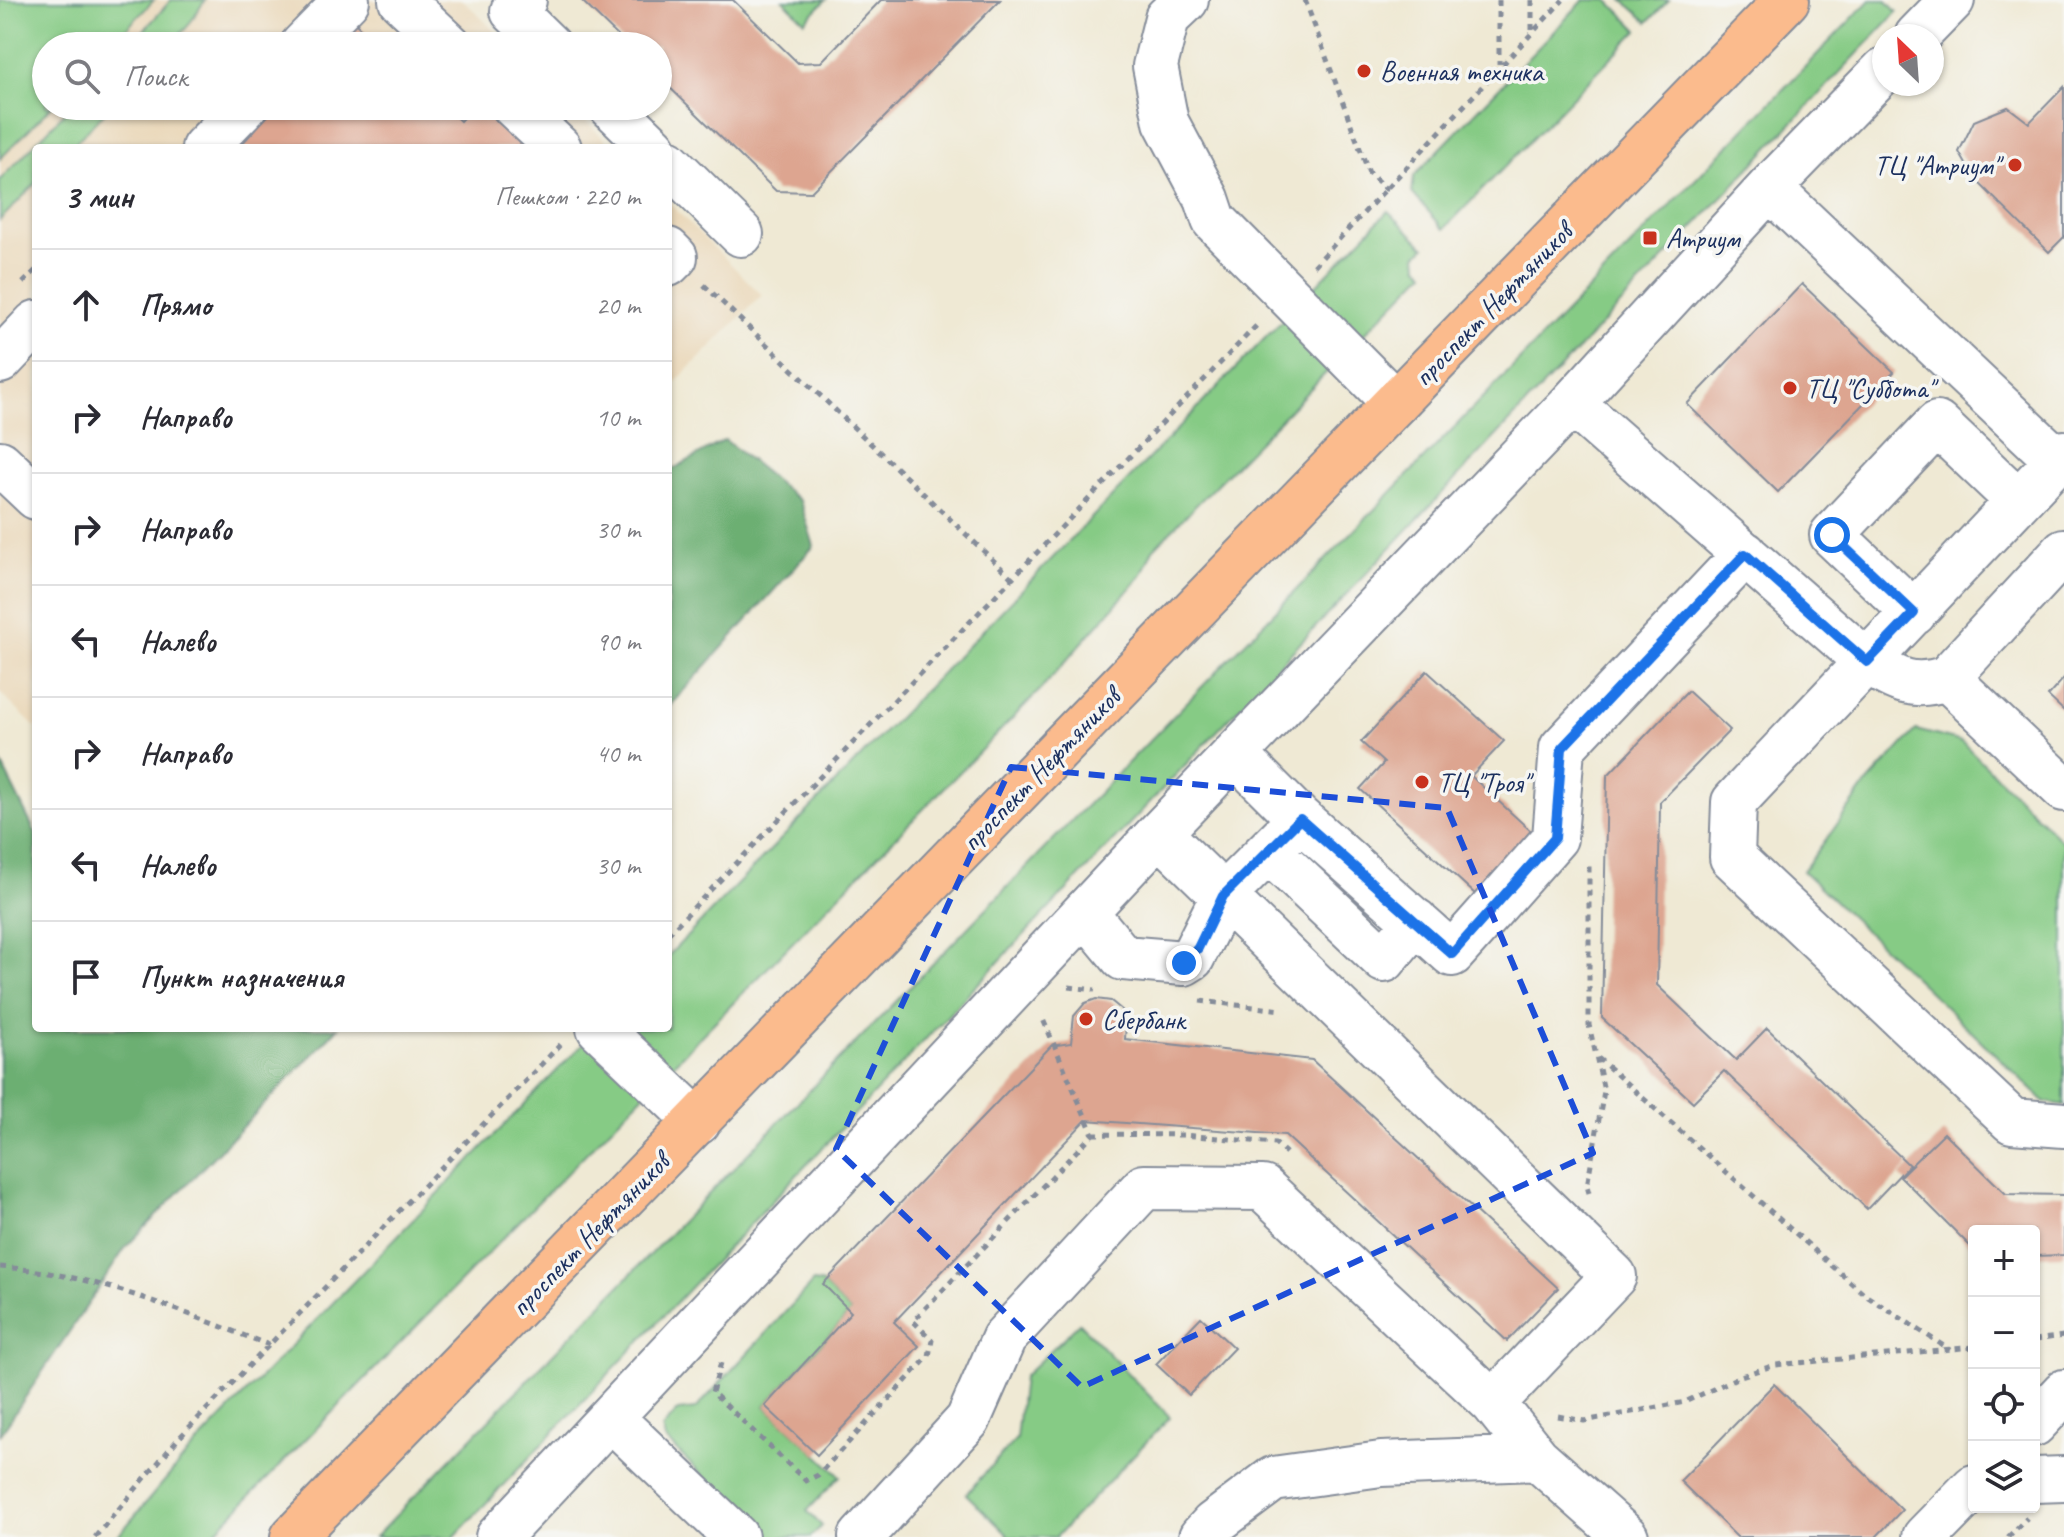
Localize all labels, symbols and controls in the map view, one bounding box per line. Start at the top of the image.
north arrow [1872,24,1944,96]
search box [32,32,672,120]
icon: search [60,54,104,98]
place label: Военная техника [1380,54,1545,89]
text: Поиск [124,57,187,95]
marker: Военная техника [1355,62,1373,80]
place label: ТЦ "Атриум" [1874,148,2004,183]
marker: ТЦ "Атриум" [2006,156,2024,174]
text: 3 мин [64,175,133,218]
text: Пешком · 220 m [495,180,640,213]
street label: проспект Нефтяников [1405,212,1583,394]
place label: Атриум [1666,221,1742,256]
marker: Атриум [1641,229,1659,247]
icon: ahead [64,283,108,327]
text: Прямо [140,286,211,324]
text: 20 m [596,289,640,322]
place label: ТЦ "Суббота" [1806,371,1939,406]
marker: ТЦ "Суббота" [1781,379,1799,397]
icon: right [64,395,108,439]
text: Направо [140,398,232,436]
text: 10 m [596,401,640,434]
icon: right [64,507,108,551]
text: Направо [140,510,232,548]
text: 30 m [596,513,640,546]
route start [1814,517,1850,553]
icon: left [64,619,108,663]
text: Налево [140,622,216,660]
text: 90 m [596,625,640,658]
street label: проспект Нефтяников [953,677,1131,859]
icon: right [64,731,108,775]
text: Направо [140,734,232,772]
text: 40 m [596,737,640,770]
place label: ТЦ "Троя" [1438,765,1534,800]
marker: ТЦ "Троя" [1413,773,1431,791]
icon: left [64,843,108,887]
text: Налево [140,846,216,884]
text: 30 m [596,849,640,882]
route end [1166,945,1202,981]
icon: arrive [64,955,108,999]
text: Пункт назначения [140,958,343,996]
place label: Сбербанк [1102,1002,1188,1037]
marker: Сбербанк [1077,1010,1095,1028]
street label: проспект Нефтяников [502,1142,680,1324]
map controls [1968,1225,2040,1513]
button: + [1968,1225,2040,1297]
button: − [1968,1297,2040,1369]
button: locate [1968,1369,2040,1441]
button: layers [1968,1441,2040,1513]

